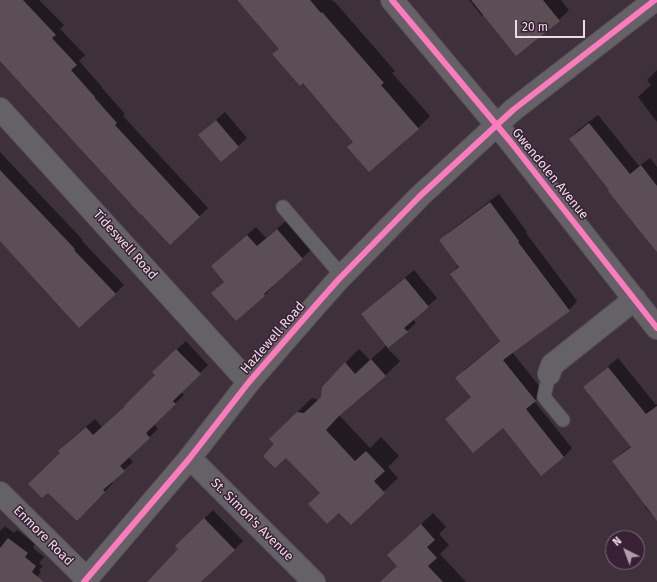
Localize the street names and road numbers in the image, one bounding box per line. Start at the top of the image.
street label: Gwendolen Avenue [508,125,592,223]
street label: Tideswell Road [90,207,160,283]
street label: Hazlewell Road [238,299,308,377]
street label: St. Simon's Avenue [207,475,297,565]
street label: Enmore Road [10,503,76,569]

